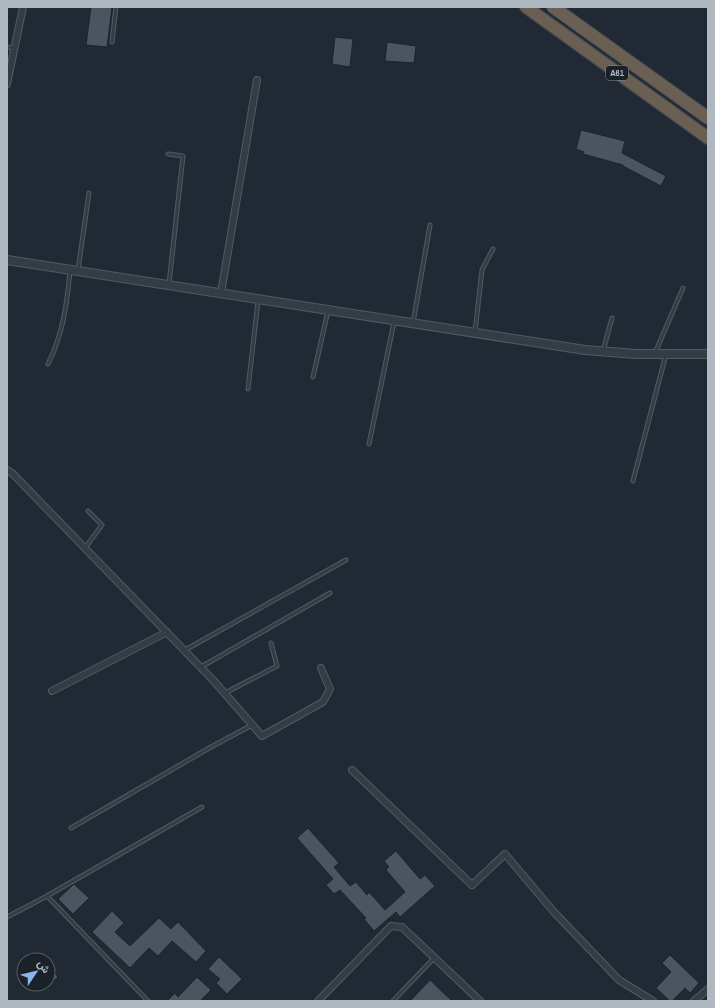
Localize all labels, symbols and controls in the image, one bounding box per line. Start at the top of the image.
road number: A61 [606,66,628,80]
north arrow [16,952,56,992]
text: ش [35,957,54,976]

